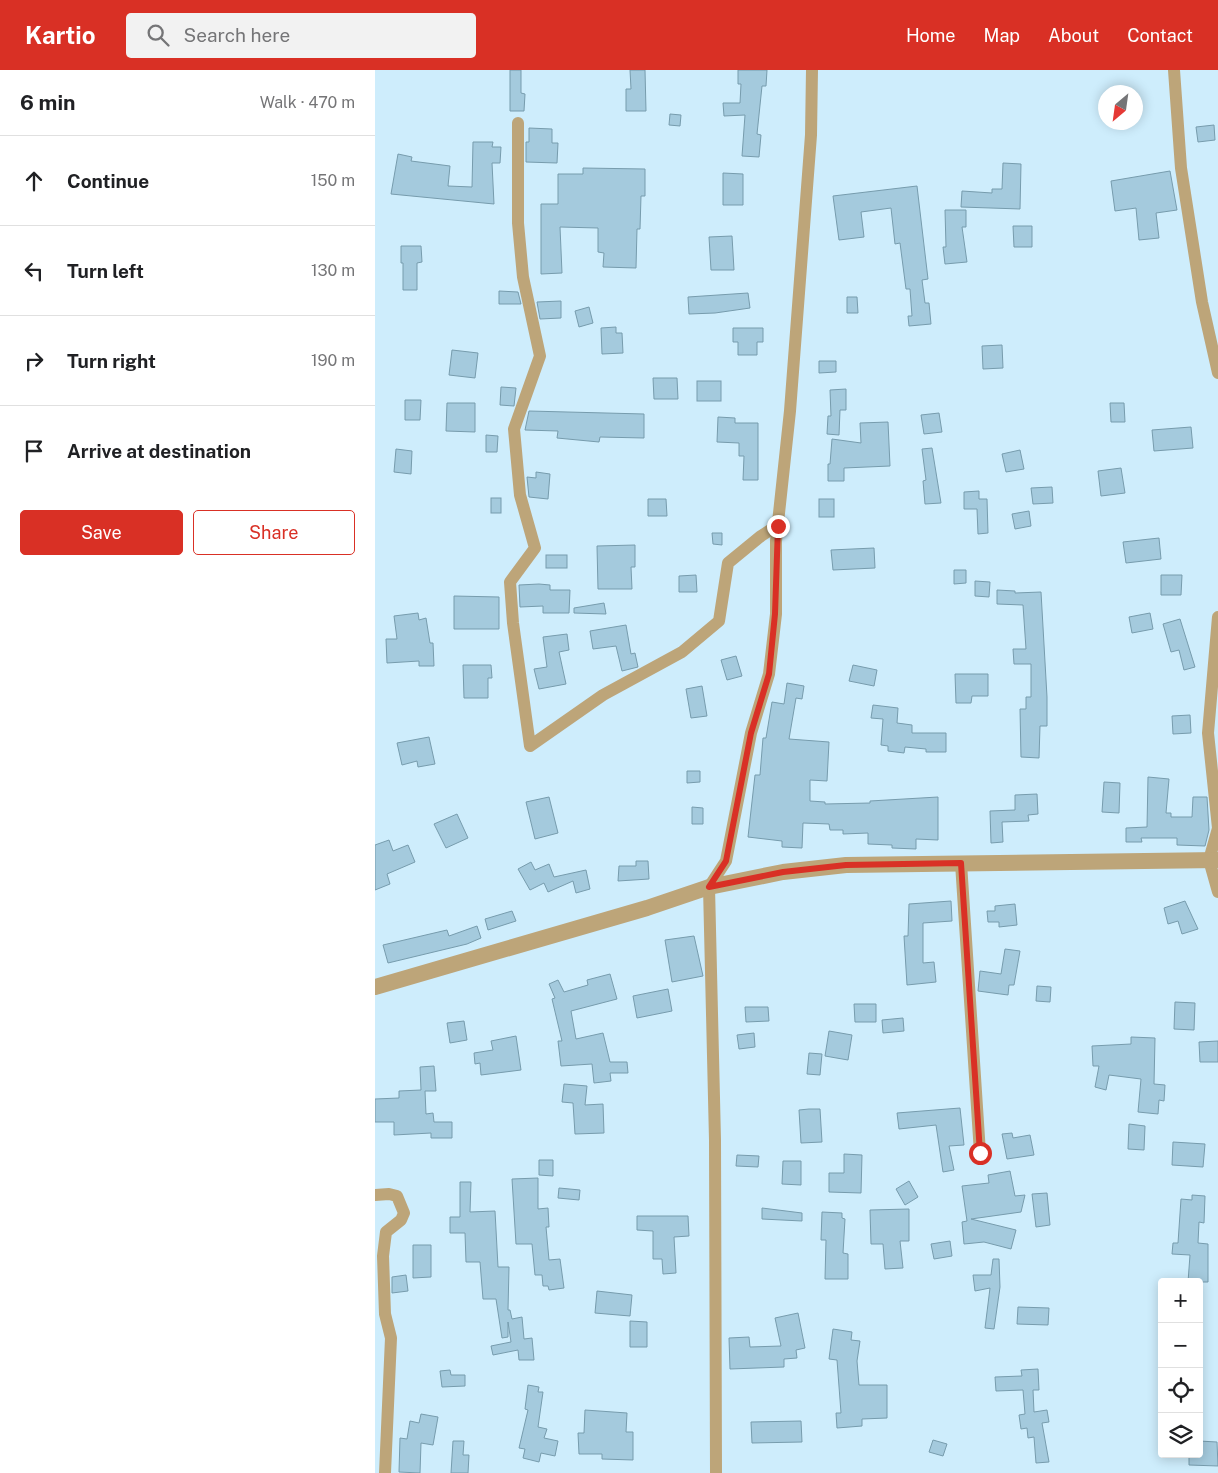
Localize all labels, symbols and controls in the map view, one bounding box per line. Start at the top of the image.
search box [126,13,476,58]
text: Kartio [25,21,96,49]
icon: search [144,21,172,49]
text: Search here [184,24,290,46]
text: Home [906,25,956,46]
text: Map [984,25,1020,46]
text: About [1048,25,1099,46]
text: Contact [1127,25,1193,46]
north arrow [1098,85,1143,130]
text: 6 min [20,90,76,115]
text: Walk · 470 m [260,93,355,112]
icon: ahead [20,167,48,195]
text: Continue [67,170,149,192]
text: 150 m [311,171,355,190]
icon: left [20,257,48,285]
text: Turn left [67,260,144,282]
text: 130 m [311,261,355,280]
icon: right [20,347,48,375]
text: Turn right [67,350,156,372]
text: 190 m [311,351,355,370]
icon: arrive [20,437,48,465]
text: Arrive at destination [67,440,251,462]
button: Save [20,510,183,555]
button: Share [193,510,355,555]
route end [767,515,790,538]
route start [969,1142,992,1165]
map controls [1158,1278,1203,1458]
button: + [1158,1278,1203,1323]
button: − [1158,1323,1203,1368]
button: locate [1158,1368,1203,1413]
button: layers [1158,1413,1203,1458]

